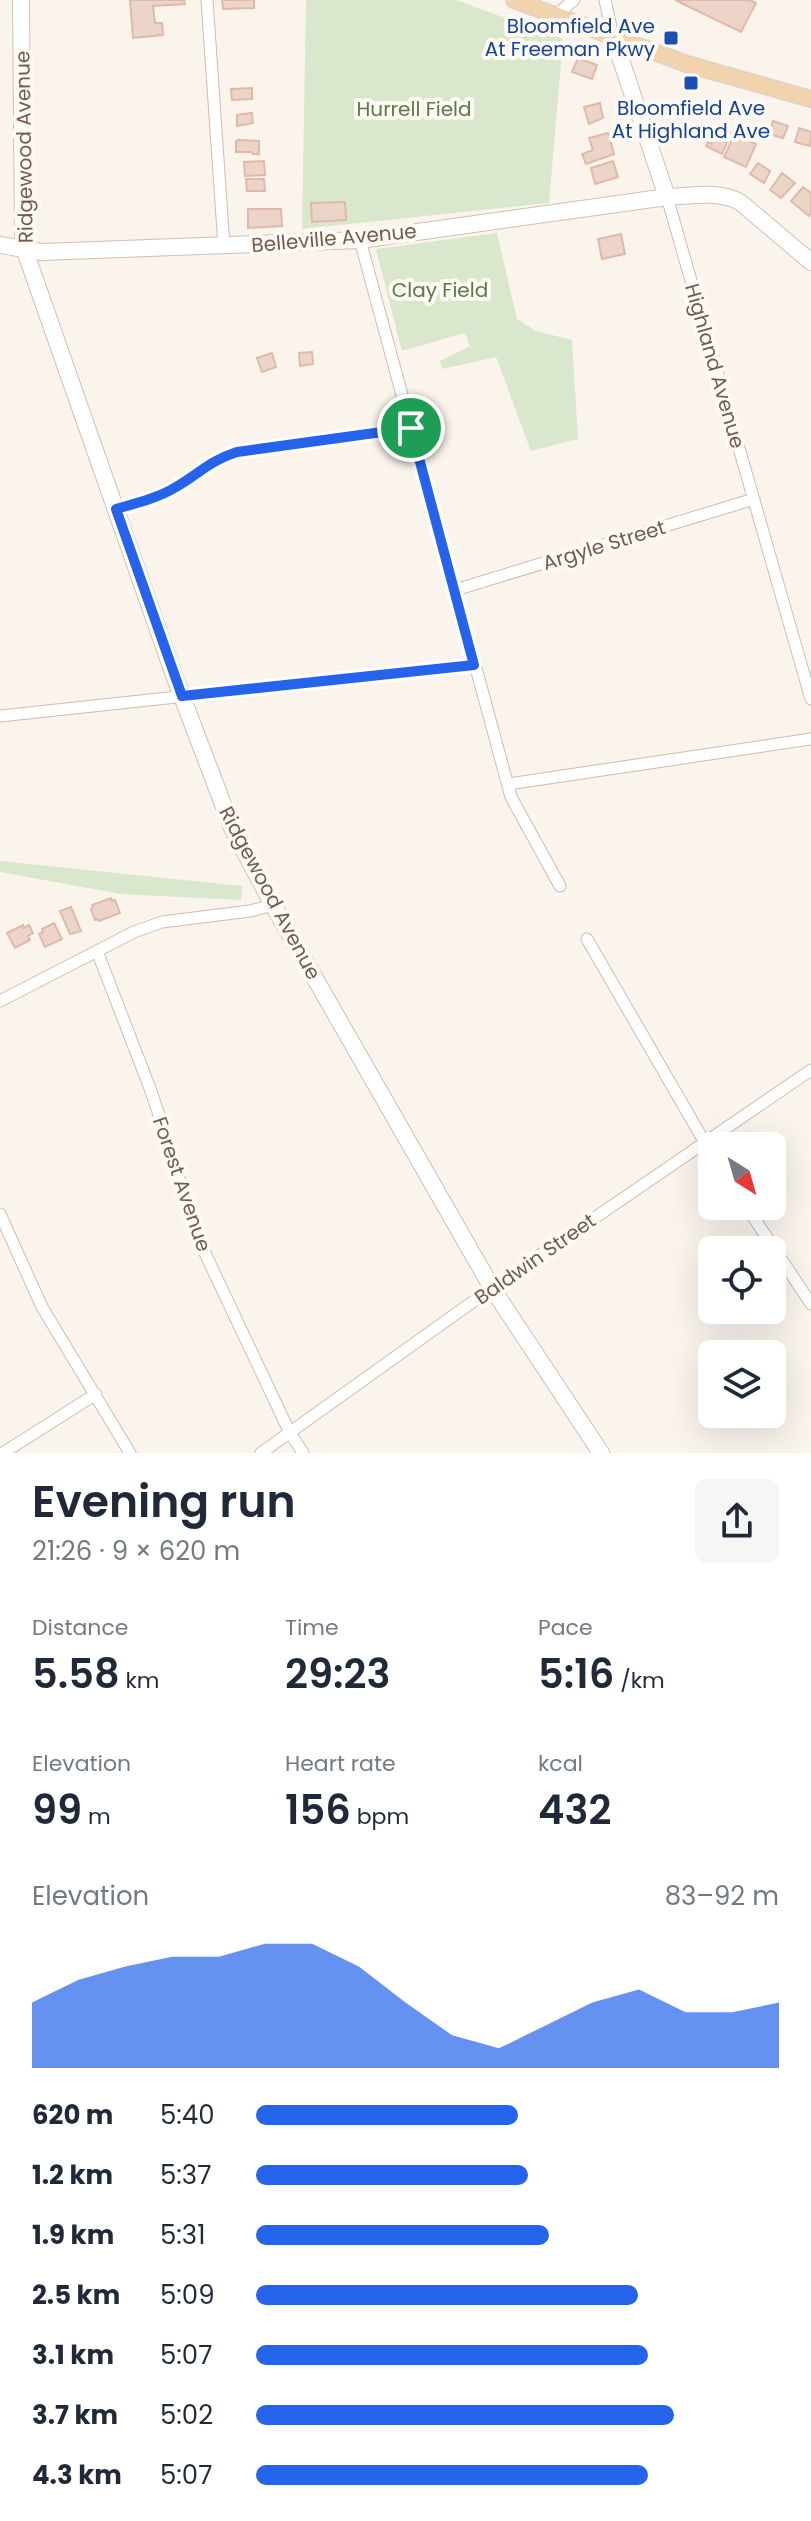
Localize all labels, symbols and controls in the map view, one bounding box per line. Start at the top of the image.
place label: Bloomfield Ave At Freeman Pkwy [485,12,655,63]
marker: Bloomfield Ave At Freeman Pkwy [662,29,680,47]
street label: Ridgewood Avenue [8,51,40,243]
marker: Bloomfield Ave At Highland Ave [682,74,700,92]
place label: Bloomfield Ave At Highland Ave [612,94,770,145]
park label: Hurrell Field [357,95,471,123]
street label: Belleville Avenue [250,217,418,259]
park label: Clay Field [392,276,488,304]
street label: Highland Avenue [678,280,752,452]
pin [377,394,445,462]
icon: arrive [389,406,433,450]
street label: Argyle Street [539,513,669,577]
street label: Ridgewood Avenue [212,801,328,985]
street label: Forest Avenue [146,1113,218,1255]
north arrow [698,1132,786,1220]
map controls [698,1132,786,1428]
street label: Baldwin Street [469,1207,601,1311]
button: locate [698,1236,786,1324]
button: layers [698,1340,786,1428]
text: Evening run [32,1471,296,1532]
button: share [695,1479,779,1563]
text: 21:26 · 9 × 620 m [32,1533,240,1569]
text: Distance [32,1612,128,1643]
text: Time [285,1612,339,1643]
text: Pace [538,1612,593,1643]
text: 5.58 [32,1646,120,1702]
text: 29:23 [285,1646,390,1702]
text: 5:16 [538,1646,614,1702]
text: km [120,1665,160,1696]
text: /km [614,1665,665,1696]
text: Elevation [32,1748,131,1779]
text: Heart rate [285,1748,396,1779]
text: kcal [538,1748,583,1779]
text: 99 [32,1782,82,1838]
text: 156 [285,1782,351,1838]
text: 432 [538,1782,611,1838]
text: m [82,1801,111,1832]
text: bpm [351,1801,409,1832]
text: Elevation [32,1878,149,1914]
text: 83–92 m [665,1878,779,1914]
text: 620 m [32,2097,113,2133]
text: 5:40 [160,2097,215,2133]
text: 1.2 km [32,2157,113,2193]
text: 5:37 [160,2157,211,2193]
text: 1.9 km [32,2217,114,2253]
text: 5:31 [160,2217,206,2253]
text: 2.5 km [32,2277,120,2313]
text: 5:09 [160,2277,215,2313]
text: 3.1 km [32,2337,114,2373]
text: 5:07 [160,2337,212,2373]
text: 3.7 km [32,2397,118,2433]
text: 5:02 [160,2397,213,2433]
text: 4.3 km [32,2457,122,2493]
text: 5:07 [160,2457,212,2493]

